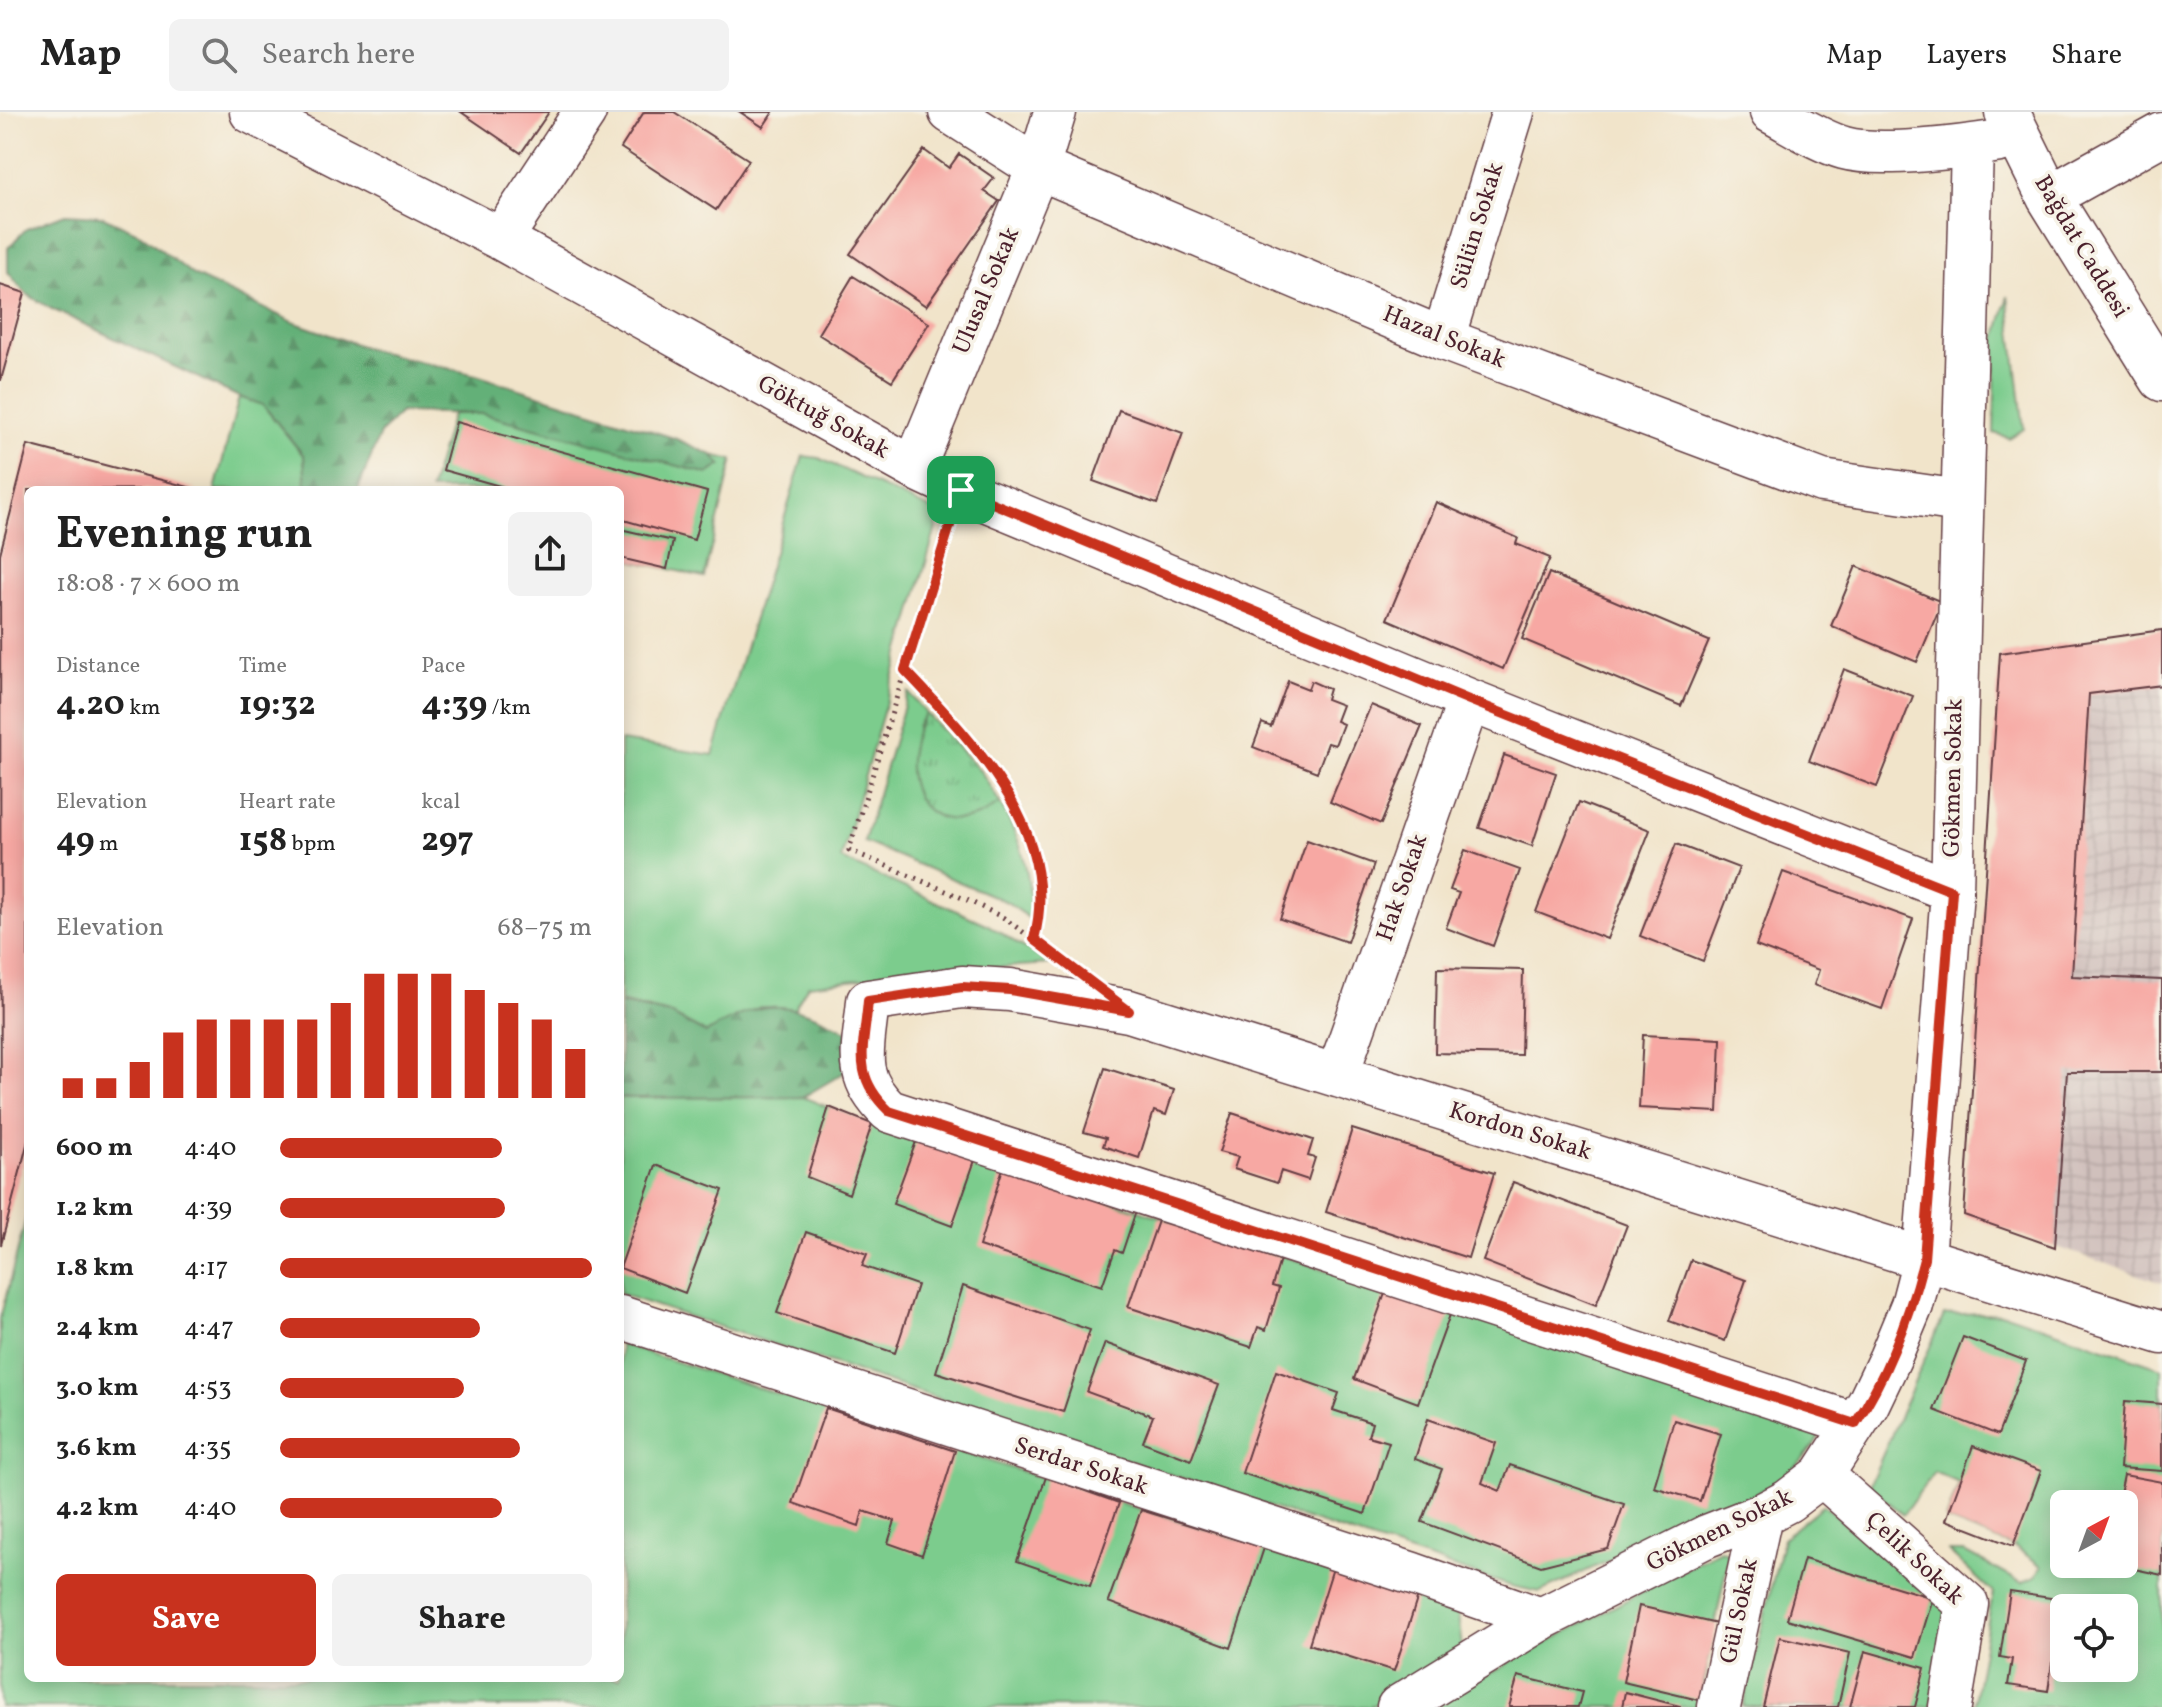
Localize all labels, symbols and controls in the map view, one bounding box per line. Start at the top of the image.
search box [169,19,729,91]
text: Map [40,29,121,82]
icon: search [197,33,241,77]
text: Search here [261,34,415,76]
text: Map [1826,36,1882,75]
text: Layers [1926,36,2007,75]
text: Share [2051,36,2122,75]
street label: Sülün Sokak [1443,159,1513,293]
street label: Bağdat Caddesi [2025,169,2137,325]
street label: Ulusal Sokak [945,222,1029,360]
street label: Hazal Sokak [1377,298,1511,378]
street label: Göktuğ Sokak [751,368,895,468]
pin [927,456,995,524]
icon: arrive [939,468,983,512]
text: Evening run [56,505,313,566]
button: share [508,512,592,596]
text: 18:08 · 7 × 600 m [56,566,240,602]
text: Distance [56,651,140,682]
text: Time [239,651,287,682]
text: Pace [421,651,465,682]
text: 4.20 [56,682,125,729]
text: 19:32 [239,682,316,729]
text: 4:39 [421,682,487,729]
text: km [125,693,161,724]
text: /km [487,693,531,724]
street label: Gökmen Sokak [1936,698,1972,858]
text: Elevation [56,787,147,818]
text: Heart rate [239,787,336,818]
text: kcal [421,787,460,818]
text: 49 [56,818,95,865]
text: 158 [239,818,287,865]
text: 297 [421,818,474,865]
text: m [95,829,118,860]
text: bpm [287,829,336,860]
street label: Hak Sokak [1369,830,1437,946]
text: Elevation [56,910,164,946]
text: 68–75 m [498,910,592,946]
street label: Kordon Sokak [1445,1094,1595,1170]
text: 600 m [56,1130,133,1166]
text: 4:40 [184,1130,236,1166]
text: 1.2 km [56,1190,133,1226]
text: 4:39 [184,1190,232,1226]
text: 1.8 km [56,1250,134,1286]
text: 4:17 [184,1250,228,1286]
text: 2.4 km [56,1310,139,1346]
text: 4:47 [184,1310,234,1346]
text: 3.0 km [56,1370,139,1406]
text: 4:53 [184,1370,232,1406]
street label: Serdar Sokak [1010,1429,1152,1505]
text: 3.6 km [56,1430,137,1466]
text: 4:35 [184,1430,232,1466]
street label: Gökmen Sokak [1641,1481,1799,1581]
text: 4.2 km [56,1490,139,1526]
text: 4:40 [184,1490,236,1526]
north arrow [2050,1490,2138,1578]
map controls [2050,1490,2138,1682]
street label: Çelik Sokak [1857,1505,1971,1613]
street label: Gül Sokak [1712,1555,1768,1667]
button: Save [56,1574,316,1666]
button: Share [332,1574,592,1666]
button: locate [2050,1594,2138,1682]

